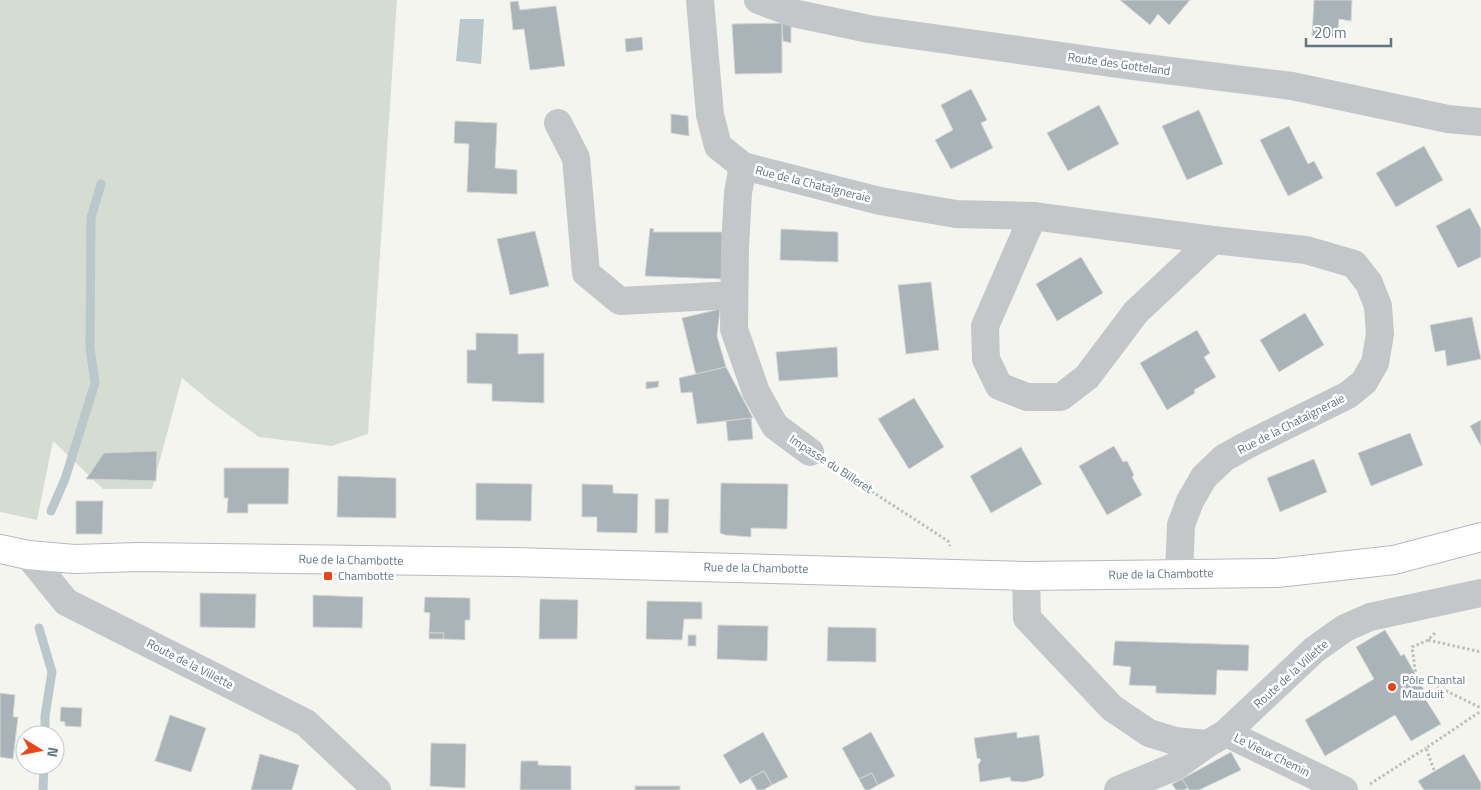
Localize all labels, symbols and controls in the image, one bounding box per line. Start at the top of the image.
scale bar [1306,15,1391,47]
text: 20 m [1314,21,1347,44]
street label: Route des Gotteland [1067,47,1172,80]
street label: Rue de la Chataîgneraie [753,160,873,207]
street label: Rue de la Chataîgneraie [1234,388,1348,459]
street label: Impasse du Billeret [786,429,878,498]
street label: Rue de la Chambotte [298,549,404,570]
street label: Rue de la Chambotte [703,557,809,578]
street label: Rue de la Chambotte [1108,563,1214,584]
place label: Chambotte [338,566,394,585]
marker: Chambotte [322,570,334,582]
street label: Route de la Villette [144,634,237,694]
street label: Route de la Villette [1249,635,1332,712]
place label: Pôle Chantal Mauduit [1402,670,1465,703]
marker: Pôle Chantal Mauduit [1386,681,1398,693]
north arrow [15,725,65,775]
street label: Le Vieux Chemin [1231,728,1314,781]
text: N [42,746,64,759]

